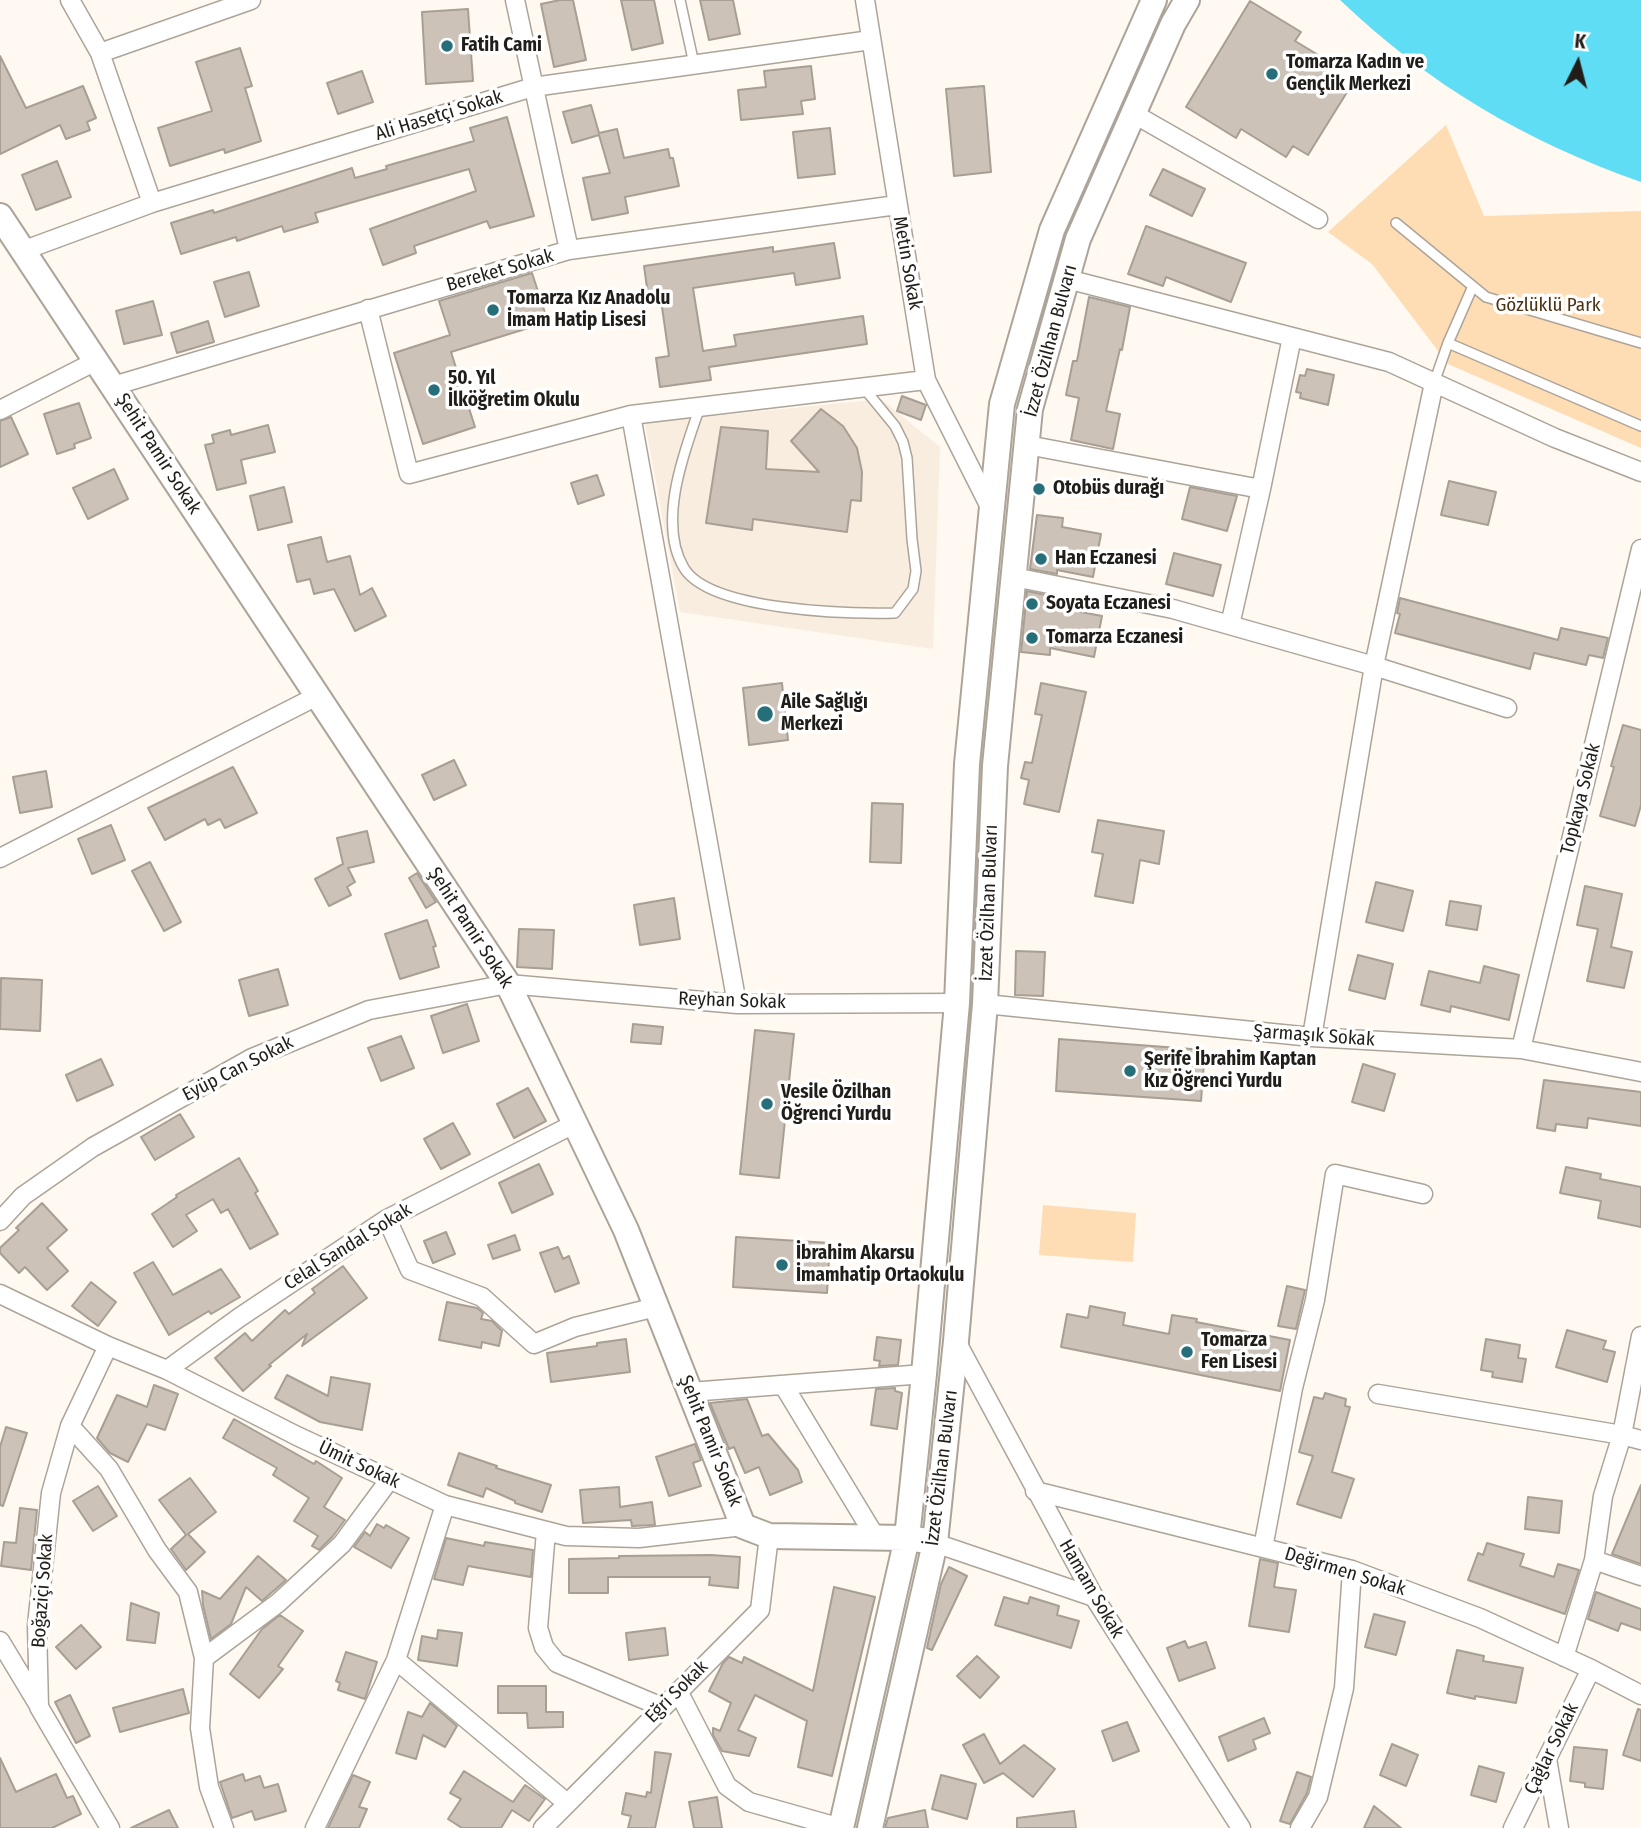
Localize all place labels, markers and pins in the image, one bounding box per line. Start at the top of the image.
place label: Fatih Cami [461,35,542,57]
marker: Fatih Cami [439,38,455,54]
place label: Tomarza Kadın ve Gençlik Merkezi [1286,52,1424,96]
marker: Tomarza Kadın ve Gençlik Merkezi [1264,66,1280,82]
place label: Tomarza Kız Anadolu İmam Hatip Lisesi [507,288,670,332]
marker: Tomarza Kız Anadolu İmam Hatip Lisesi [485,302,501,318]
place label: 50. Yıl İlköğretim Okulu [448,368,580,412]
marker: 50. Yıl İlköğretim Okulu [426,382,442,398]
place label: Otobüs durağı [1053,478,1164,500]
marker: Otobüs durağı [1031,481,1047,497]
place label: Han Eczanesi [1055,548,1157,570]
marker: Han Eczanesi [1033,551,1049,567]
place label: Soyata Eczanesi [1046,593,1171,615]
marker: Soyata Eczanesi [1024,596,1040,612]
place label: Tomarza Eczanesi [1046,627,1183,649]
marker: Tomarza Eczanesi [1024,630,1040,646]
place label: Aile Sağlığı Merkezi [781,692,868,736]
marker: Aile Sağlığı Merkezi [755,704,775,724]
place label: Şerife İbrahim Kaptan Kız Öğrenci Yurdu [1144,1049,1316,1093]
marker: Şerife İbrahim Kaptan Kız Öğrenci Yurdu [1122,1063,1138,1079]
place label: Vesile Özilhan Öğrenci Yurdu [781,1082,891,1126]
marker: Vesile Özilhan Öğrenci Yurdu [759,1096,775,1112]
place label: İbrahim Akarsu İmamhatip Ortaokulu [796,1243,964,1287]
marker: İbrahim Akarsu İmamhatip Ortaokulu [774,1257,790,1273]
place label: Tomarza Fen Lisesi [1201,1330,1277,1374]
marker: Tomarza Fen Lisesi [1179,1344,1195,1360]

